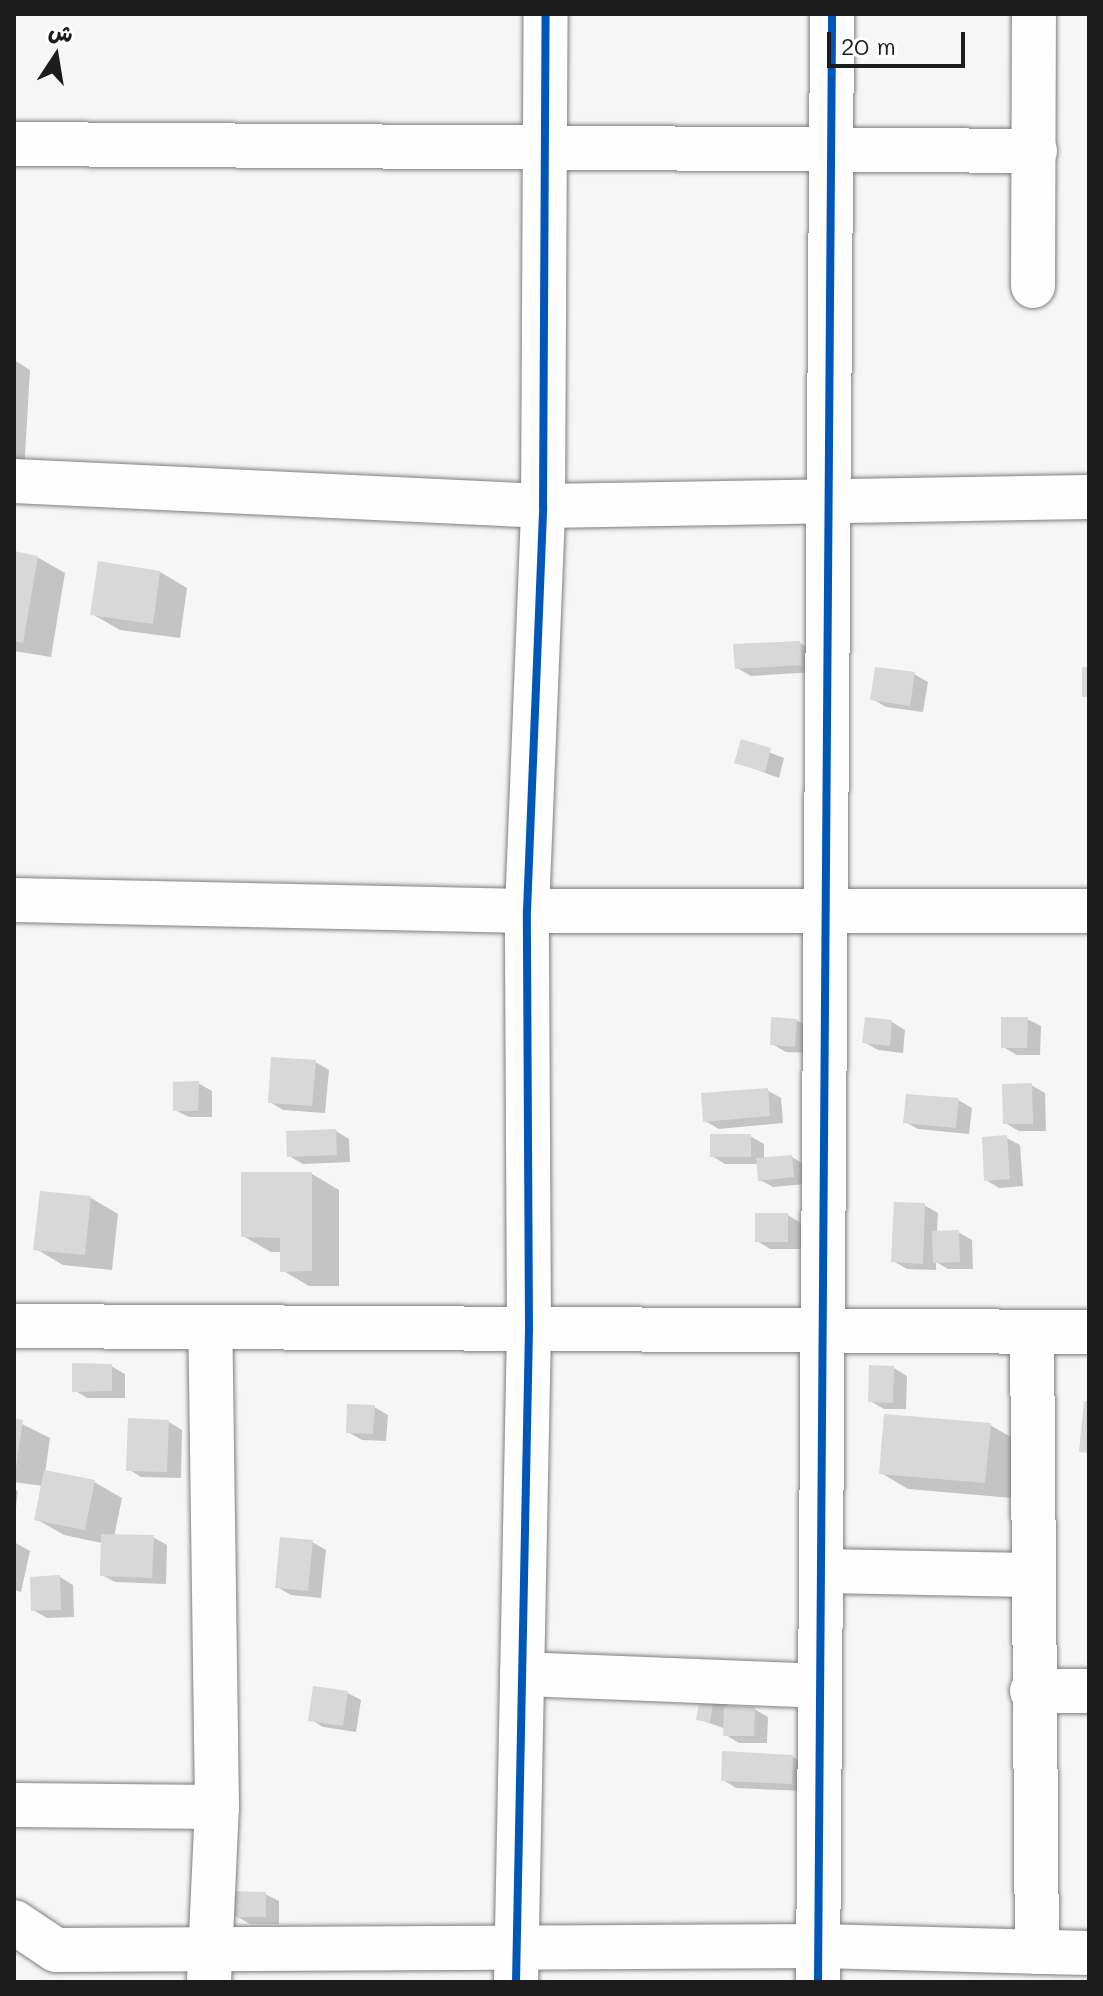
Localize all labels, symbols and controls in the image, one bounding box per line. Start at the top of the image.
text: ش [46,15,76,49]
north arrow [16,16,96,96]
scale bar [831,16,969,66]
text: 20 m [841,30,896,61]

